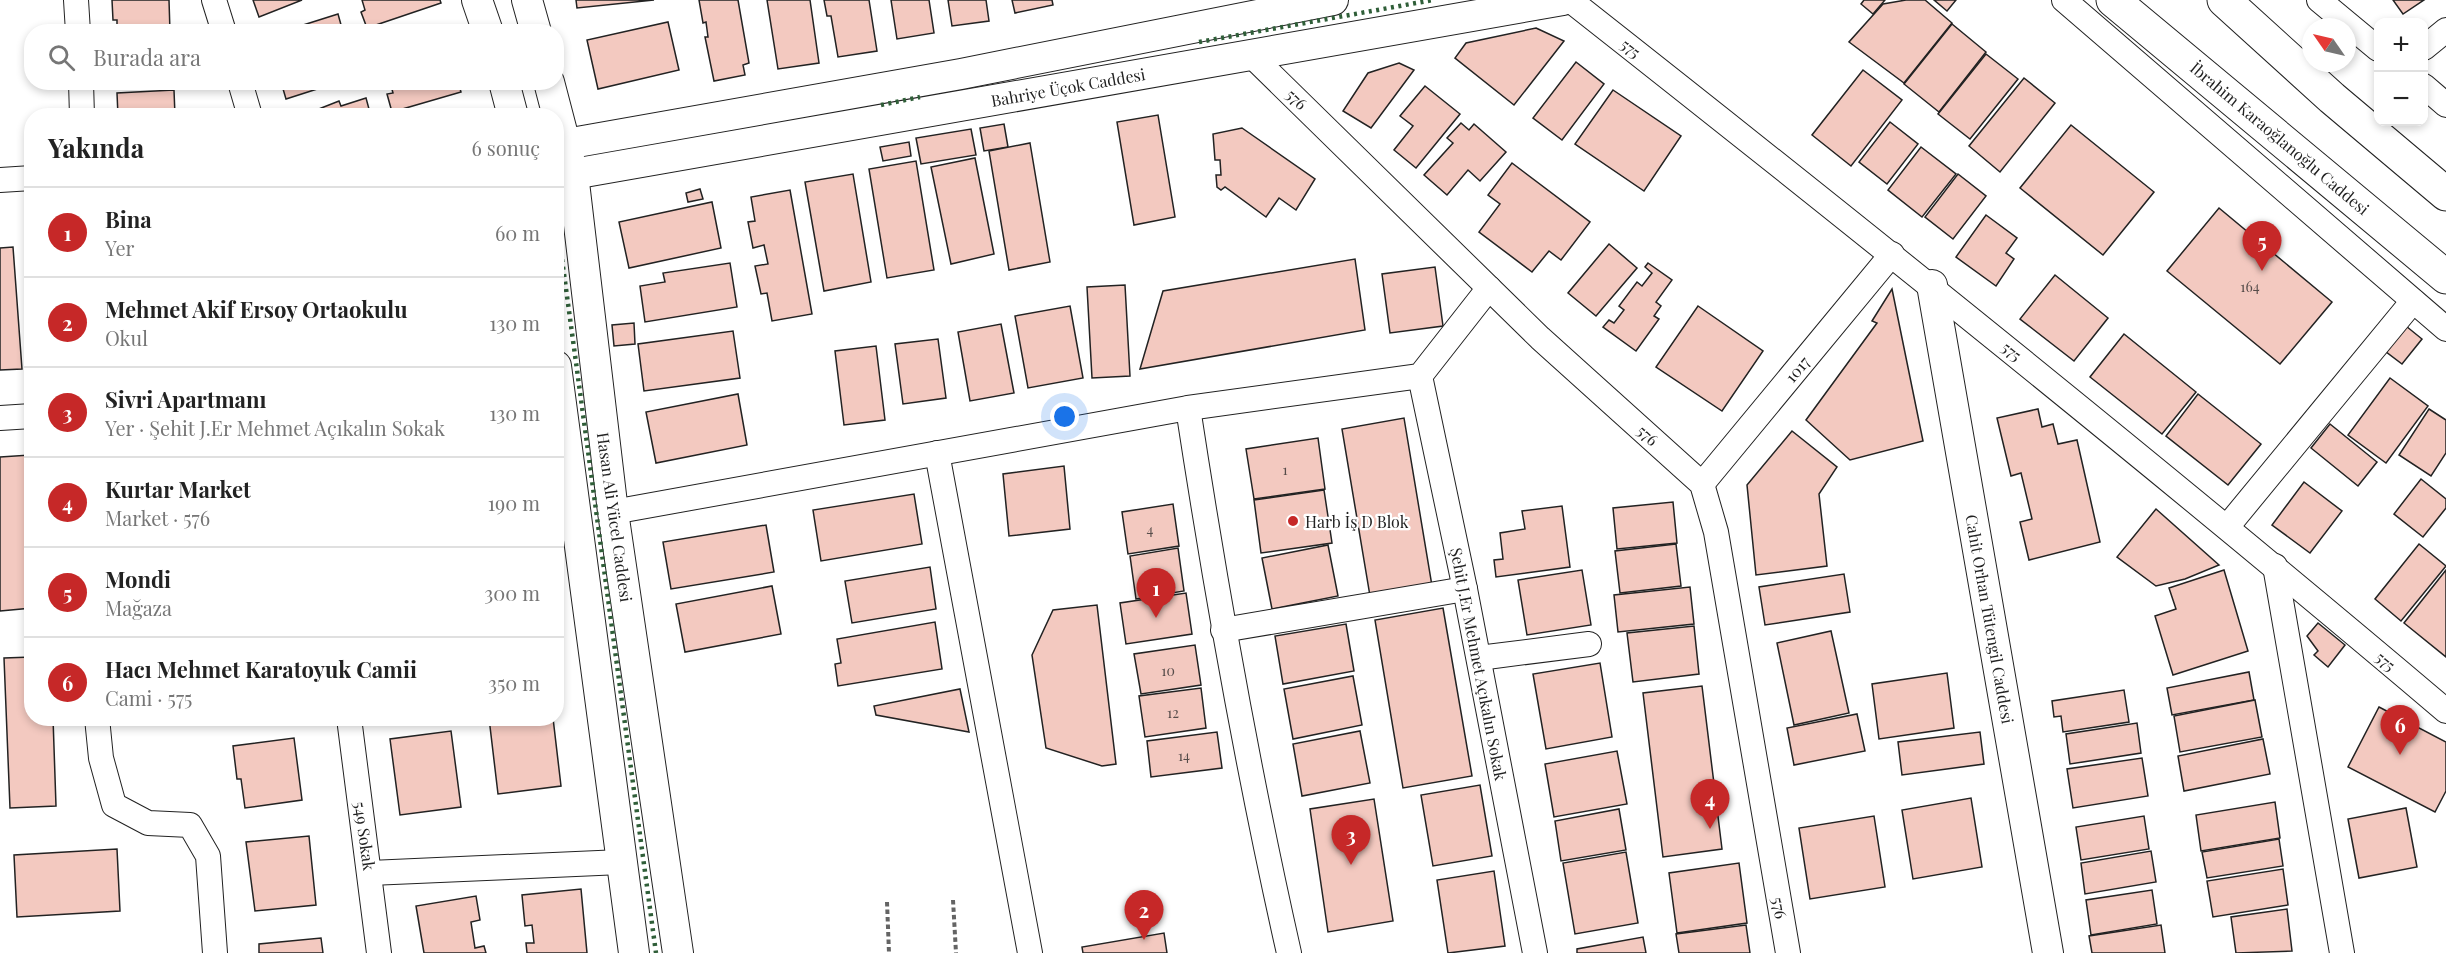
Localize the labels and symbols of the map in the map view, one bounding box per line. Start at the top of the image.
north arrow [2302,18,2356,72]
street label: 575 [1617,34,1645,62]
street label: İbrahim Karaoğlanoğlu Caddesi [2186,57,2374,219]
street label: Bahriye Üçok Caddesi [989,63,1147,111]
street label: 576 [1282,84,1312,114]
pin: 5 [2242,222,2282,271]
house number: 164 [2240,277,2260,296]
street label: 575 [1998,337,2026,365]
street label: 1017 [1780,351,1814,386]
your location [1050,402,1079,431]
street label: 576 [1633,420,1663,450]
street label: Hasan Ali Yücel Caddesi [593,431,637,604]
house number: 1 [1282,460,1288,479]
place label: Harb İş D Blok [1305,511,1409,532]
street label: Cahit Orhan Tütengil Caddesi [1961,513,2019,726]
marker: Harb İş D Blok [1286,514,1300,528]
house number: 4 [1147,520,1154,539]
street label: Şehit J.Er Mehmet Açıkalın Sokak [1446,546,1512,782]
pin: 1 [1136,568,1176,618]
street label: 575 [2372,647,2400,675]
house number: 10 [1161,661,1175,680]
house number: 12 [1167,703,1179,722]
pin: 6 [2380,706,2420,755]
house number: 14 [1178,746,1190,765]
pin: 4 [1690,780,1730,829]
street label: 549 Sokak [350,800,380,872]
pin: 3 [1332,816,1370,865]
pin: 2 [1124,890,1164,940]
street label: 576 [1768,896,1792,920]

